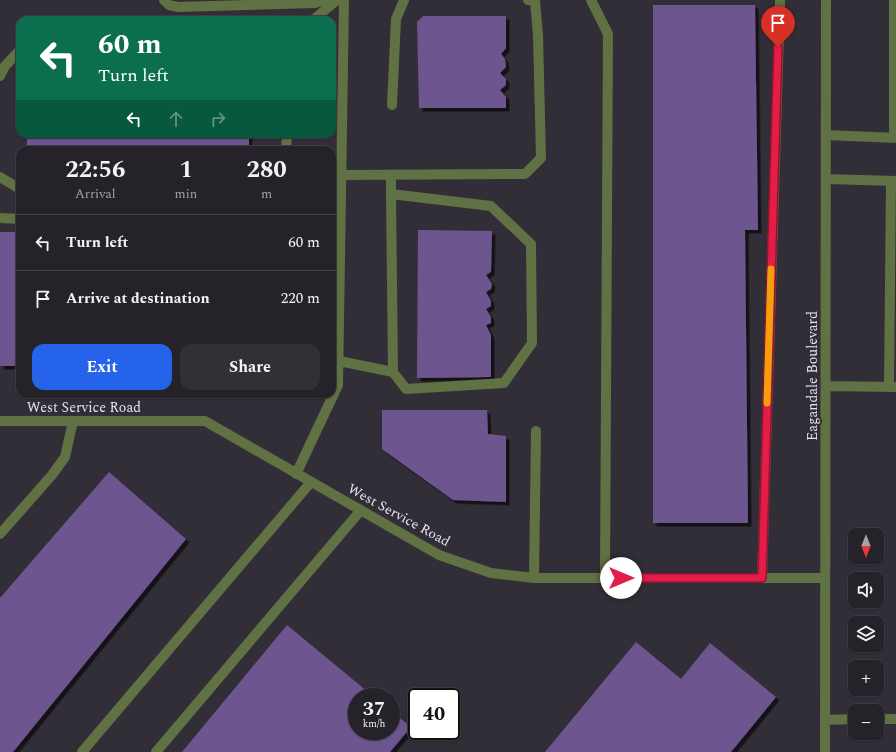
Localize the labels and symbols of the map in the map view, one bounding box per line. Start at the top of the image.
pin [761,6,795,47]
street label: Eagandale Boulevard [802,311,823,441]
street label: West Service Road [27,397,141,418]
street label: West Service Road [344,478,454,552]
north arrow [848,528,884,564]
position arrow [600,557,642,599]
speed limit sign: 40 [408,688,460,740]

